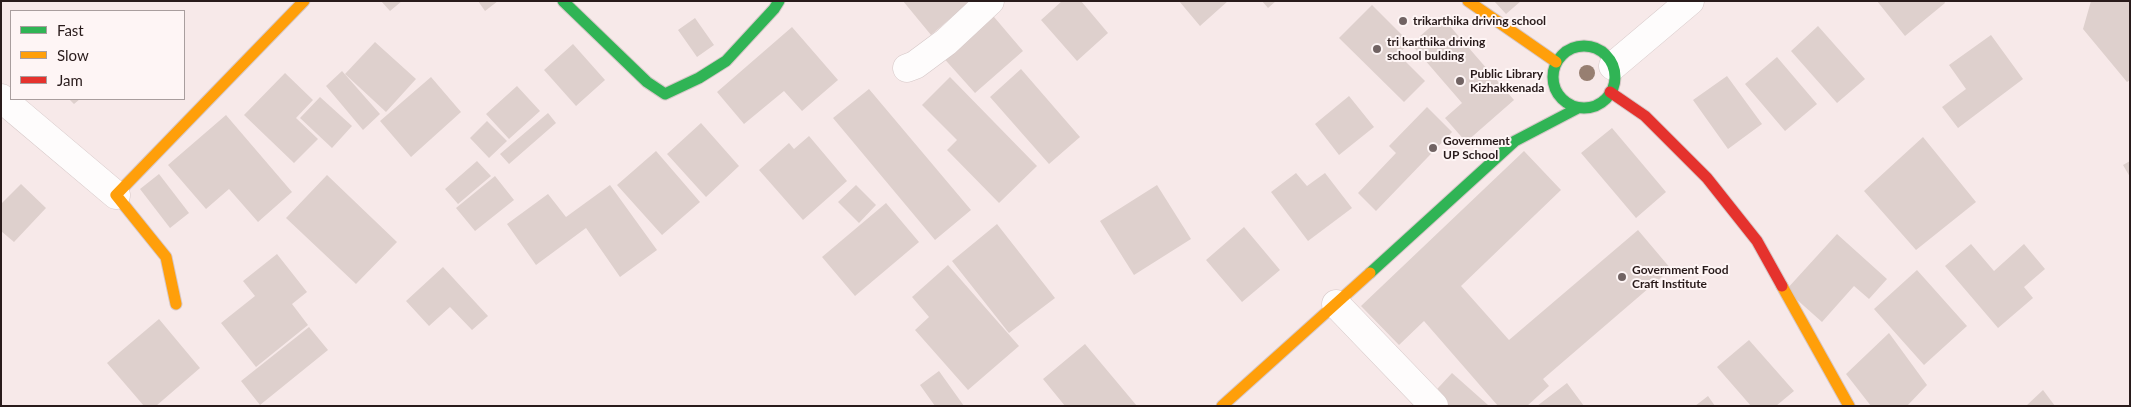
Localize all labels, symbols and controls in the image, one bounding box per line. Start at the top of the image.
legend [10,10,185,100]
place label: trikarthika driving school [1413,14,1546,28]
marker: trikarthika driving school [1397,15,1409,27]
text: Fast [57,21,84,39]
place label: tri karthika driving school bulding [1387,35,1485,63]
marker: tri karthika driving school bulding [1371,43,1383,55]
text: Slow [57,46,89,64]
place label: Public Library Kizhakkenada [1470,67,1544,95]
text: Jam [57,71,83,89]
marker: Public Library Kizhakkenada [1454,75,1466,87]
place label: Government UP School [1443,134,1510,162]
marker: Government UP School [1427,142,1439,154]
place label: Government Food Craft Institute [1632,263,1729,291]
marker: Government Food Craft Institute [1616,271,1628,283]

